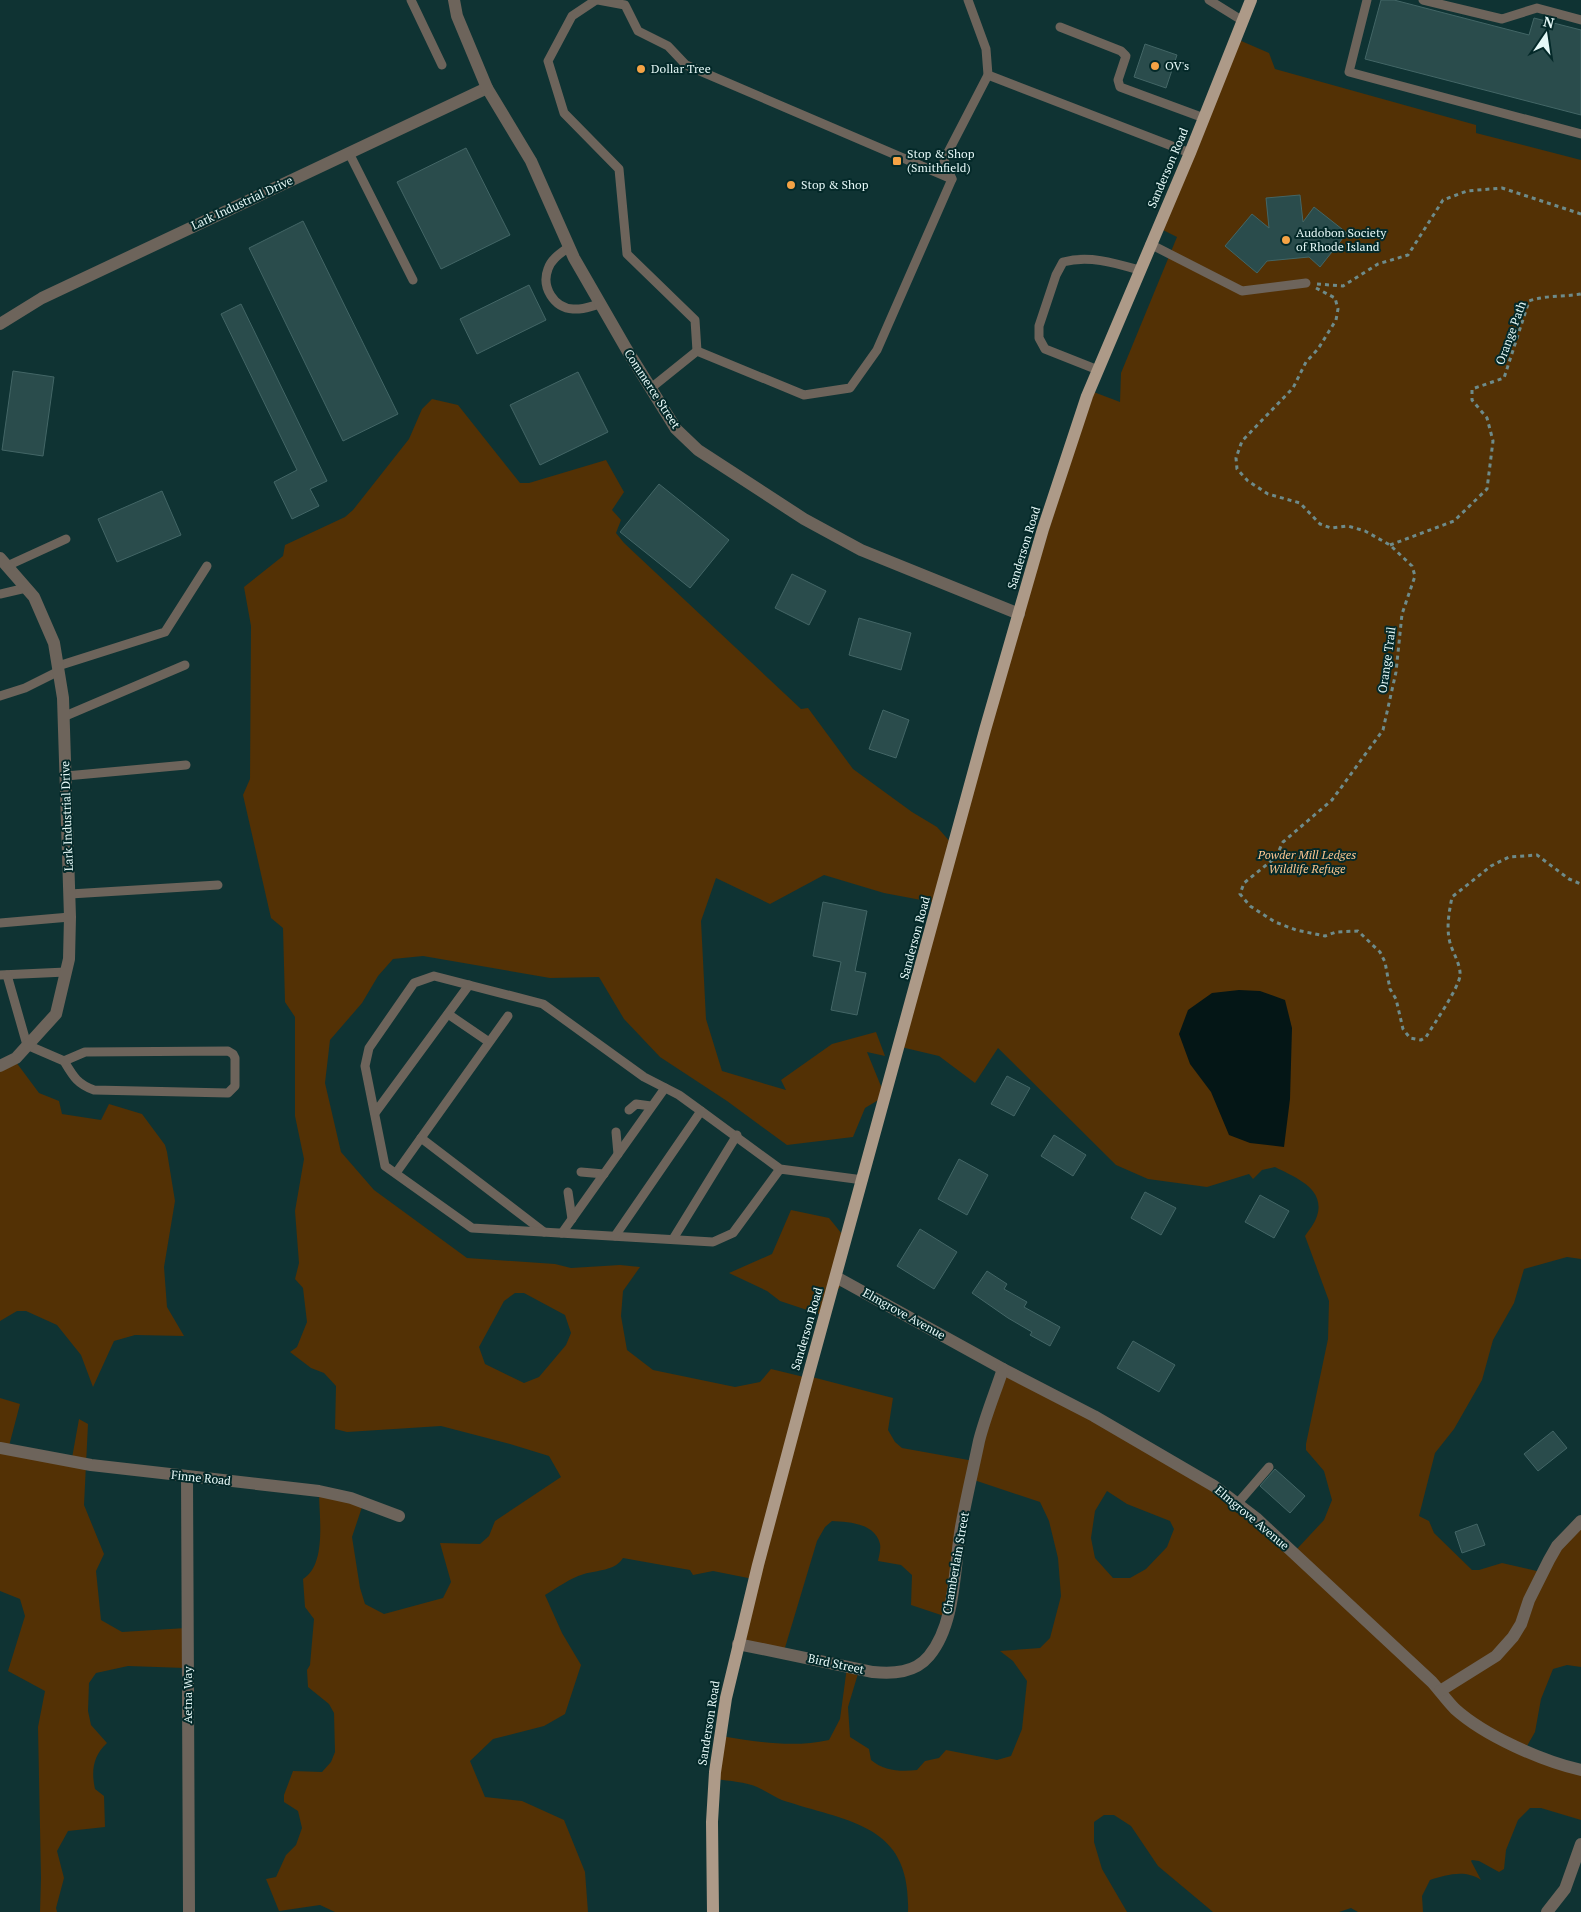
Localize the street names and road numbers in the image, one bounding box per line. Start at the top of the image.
street label: Sanderson Road [1144,125,1191,210]
street label: Lark Industrial Drive [189,172,295,233]
street label: Orange Path [1492,299,1529,367]
street label: Commerce Street [621,346,684,432]
street label: Sanderson Road [1004,504,1043,591]
street label: Orange Trail [1374,625,1399,694]
street label: Lark Industrial Drive [57,761,76,871]
street label: Sanderson Road [896,894,933,981]
street label: Sanderson Road [788,1285,826,1372]
street label: Elmgrove Avenue [860,1285,948,1342]
street label: Finne Road [170,1467,232,1488]
street label: Elmgrove Avenue [1212,1482,1292,1553]
street label: Chamberlain Street [939,1510,972,1615]
street label: Bird Street [807,1650,866,1677]
street label: Aetna Way [180,1666,195,1723]
street label: Sanderson Road [694,1679,723,1766]

